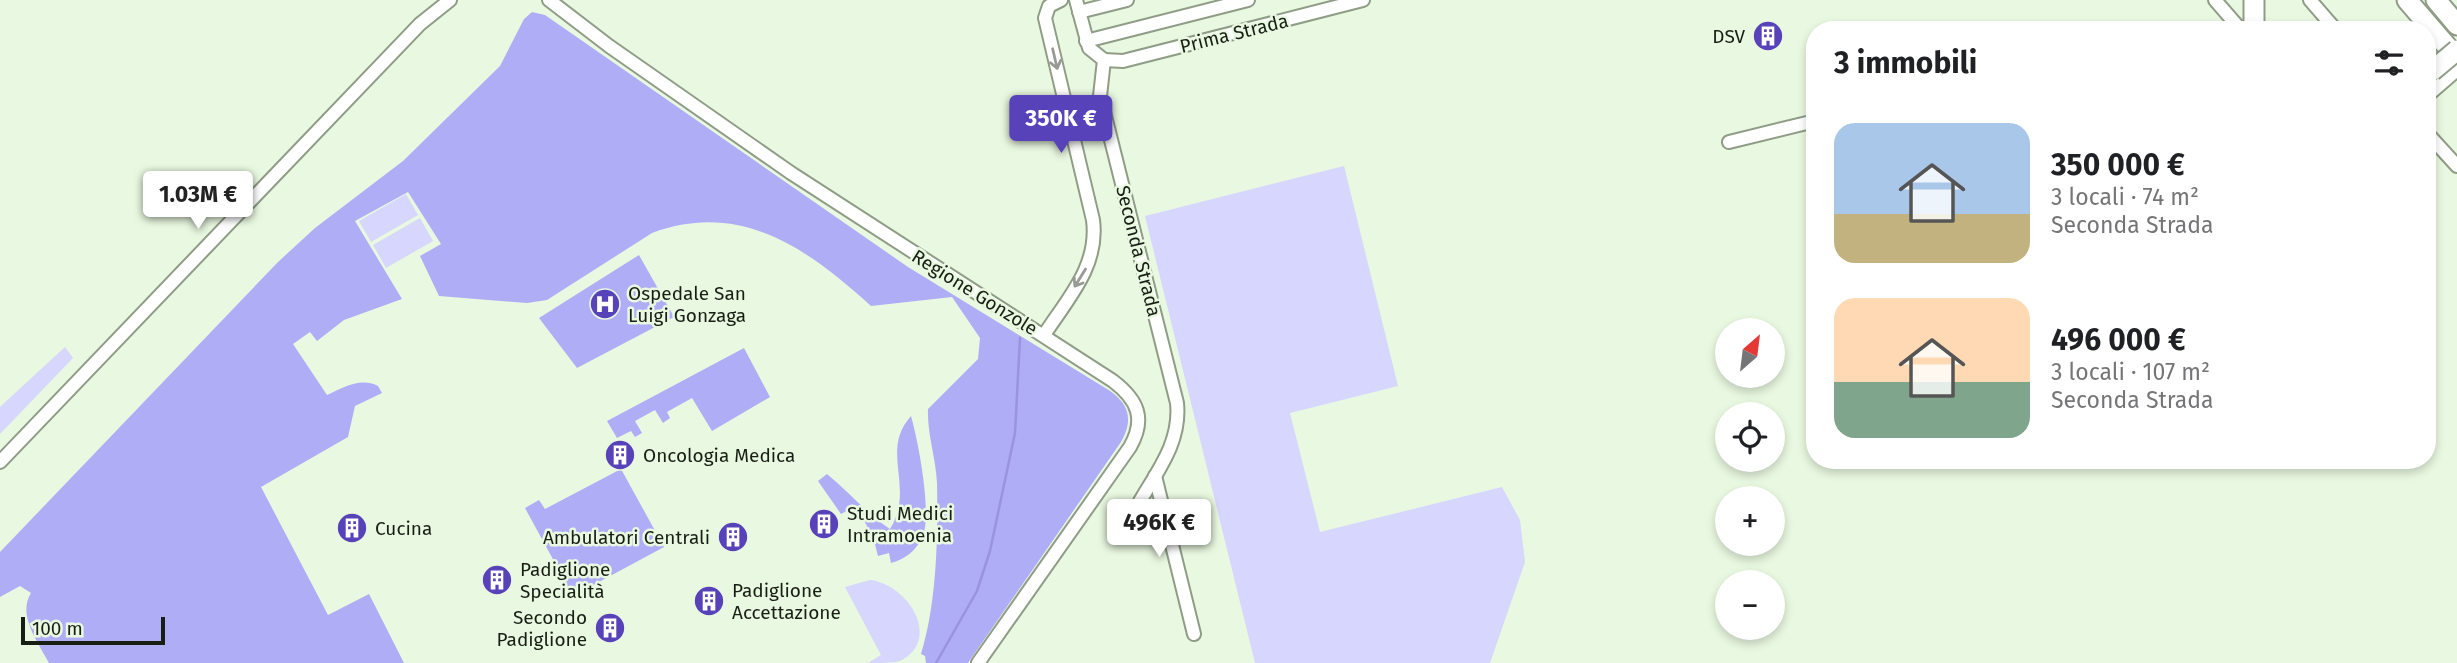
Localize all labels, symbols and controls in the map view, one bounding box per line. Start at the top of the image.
street label: Prima Strada [1178,9,1291,58]
building icon: DSV [1751,19,1785,53]
place label: DSV [1712,25,1745,48]
icon: filters [2370,44,2408,82]
text: 3 immobili [1834,45,1977,81]
one-way arrow [1049,47,1062,70]
pin: 350K € [1004,96,1118,155]
text: 350K € [1025,104,1097,132]
text: 350 000 € [2051,147,2185,183]
icon: home [1890,151,1974,235]
pin: 1.03M € [133,172,263,231]
text: 1.03M € [159,180,237,208]
street label: Seconda Strada [1111,183,1166,319]
text: 3 locali · 74 m² [2051,183,2199,211]
text: Seconda Strada [2051,211,2214,239]
street label: Regione Gonzole [908,245,1042,340]
one-way arrow [1073,268,1087,288]
place label: Ospedale San Luigi Gonzaga [628,282,746,327]
hospital icon: Ospedale San Luigi Gonzaga [588,287,622,321]
north arrow [1715,318,1785,388]
map controls [1715,318,1785,640]
text: 496 000 € [2051,322,2186,358]
icon: home [1890,326,1974,410]
text: 3 locali · 107 m² [2051,358,2210,386]
text: Seconda Strada [2051,386,2214,414]
button: locate [1715,402,1785,472]
building icon: Oncologia Medica [603,438,637,472]
place label: Oncologia Medica [643,444,795,467]
button: + [1715,486,1785,556]
pin: 496K € [1102,500,1216,559]
place label: Studi Medici Intramoenia [847,502,953,547]
building icon: Studi Medici Intramoenia [807,507,841,541]
text: 496K € [1123,508,1195,536]
building icon: Cucina [335,511,369,545]
place label: Cucina [375,517,432,540]
building icon: Ambulatori Centrali [716,520,750,554]
place label: Ambulatori Centrali [543,526,710,549]
place label: Padiglione Specialità [520,558,610,603]
building icon: Padiglione Specialità [480,563,514,597]
button: − [1715,570,1785,640]
place label: Padiglione Accettazione [732,579,841,624]
building icon: Padiglione Accettazione [692,584,726,618]
place label: Secondo Padiglione [497,606,587,651]
building icon: Secondo Padiglione [593,611,627,645]
scale bar [21,614,164,646]
text: 100 m [32,617,83,640]

